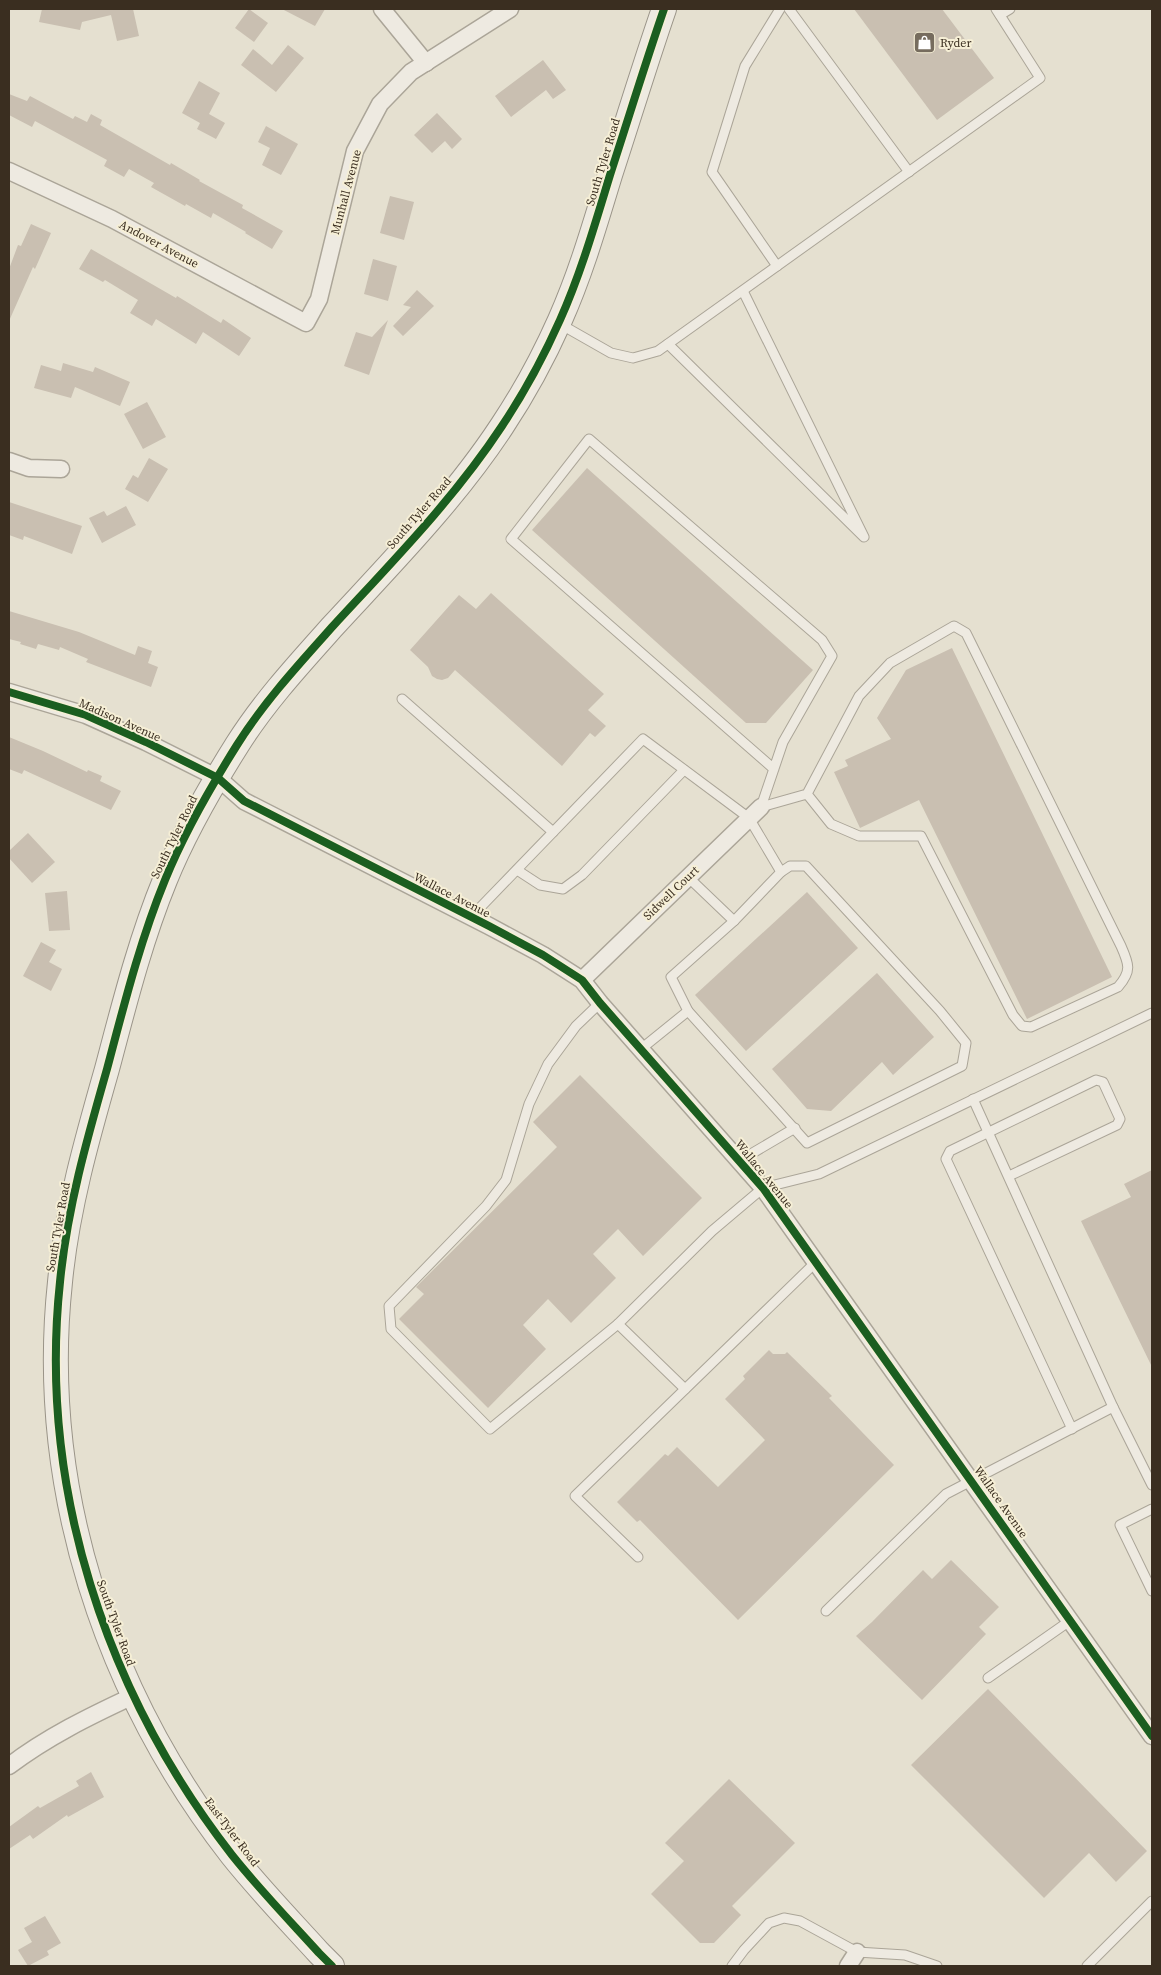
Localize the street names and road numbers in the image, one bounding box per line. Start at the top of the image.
street label: South Tyler Road [582,116,624,208]
street label: Munhall Avenue [327,148,365,236]
street label: Andover Avenue [116,216,202,272]
street label: South Tyler Road [383,473,455,552]
street label: Madison Avenue [76,695,164,745]
street label: South Tyler Road [147,793,201,881]
street label: Sidwell Court [640,862,702,924]
street label: Wallace Avenue [411,869,493,921]
street label: Wallace Avenue [731,1136,797,1212]
street label: South Tyler Road [42,1181,74,1273]
street label: Wallace Avenue [970,1463,1032,1541]
street label: South Tyler Road [93,1578,139,1669]
street label: East Tyler Road [201,1794,263,1870]

